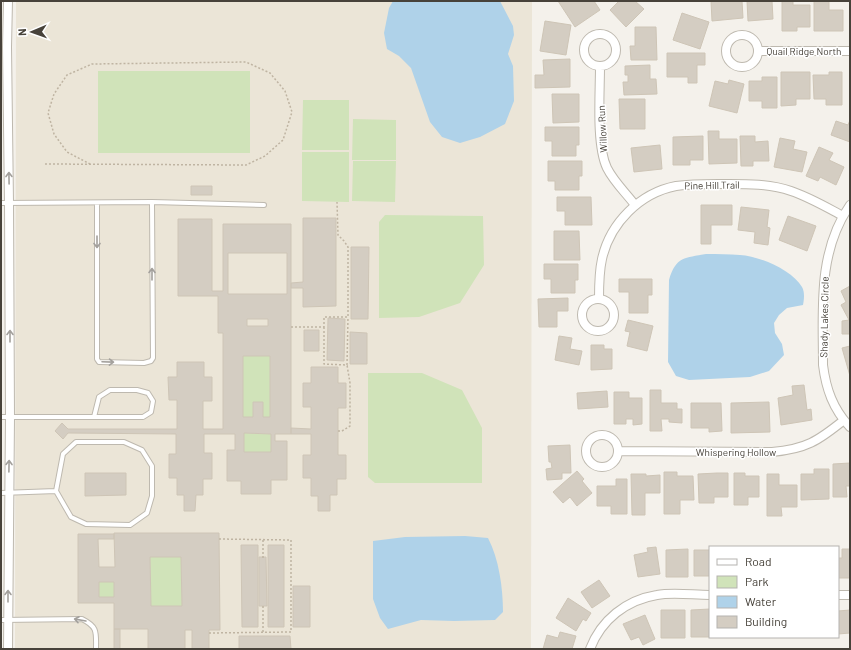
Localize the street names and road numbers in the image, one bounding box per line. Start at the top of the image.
street label: Quail Ridge North [767,45,841,57]
street label: Willow Run [595,105,609,153]
street label: Pine Hill Trail [684,179,740,191]
street label: Shady Lakes Circle [817,276,831,358]
street label: Whispering Hollow [696,446,776,458]

